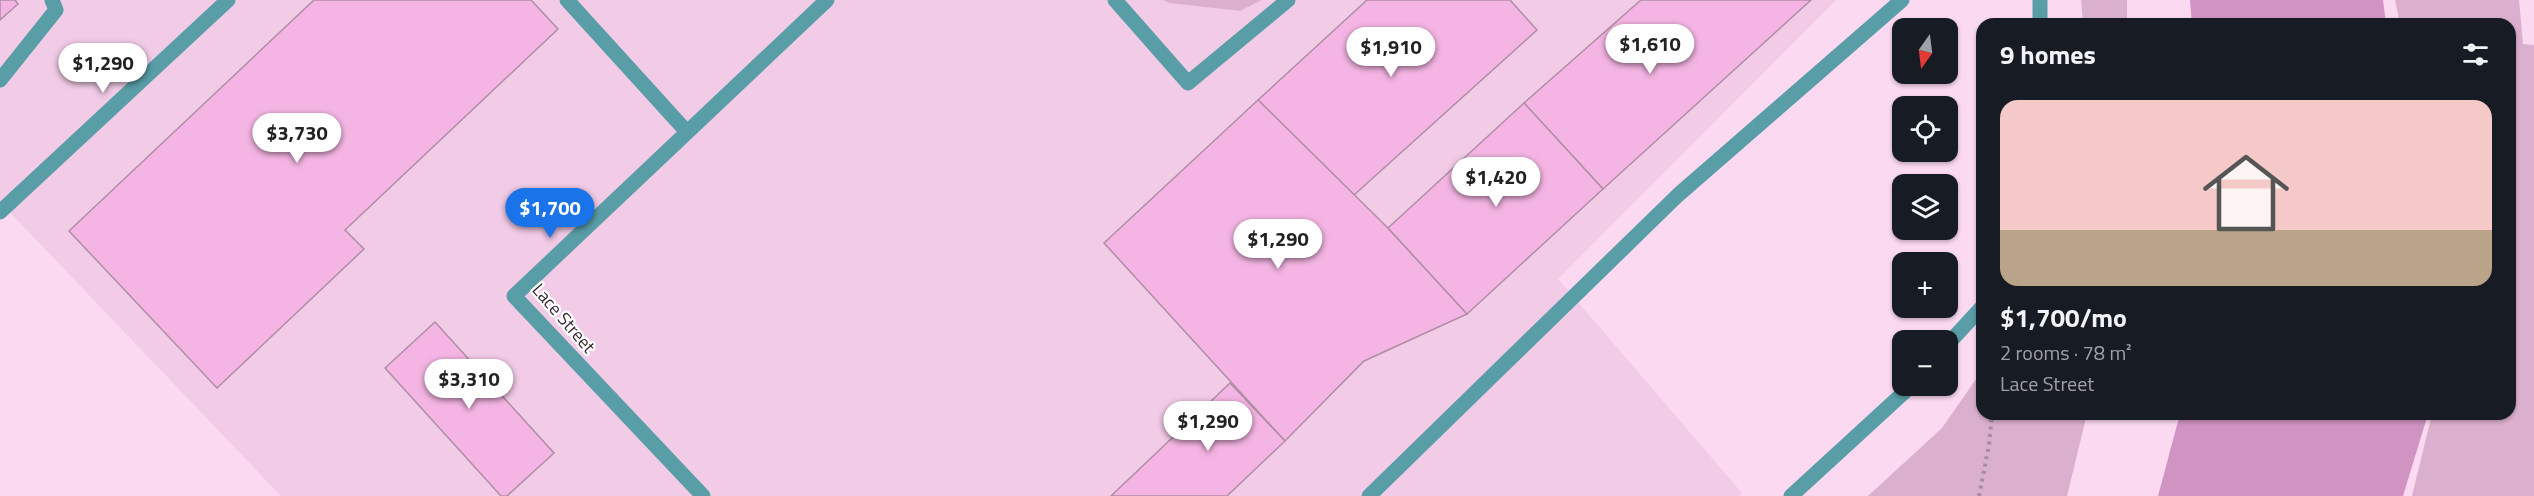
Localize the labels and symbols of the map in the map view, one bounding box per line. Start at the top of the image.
north arrow [1892,18,1958,84]
pin: $1,610 [1601,24,1699,75]
pin: $1,910 [1342,27,1440,78]
pin: $1,290 [54,43,152,94]
pin: $3,730 [248,113,346,164]
pin: $1,420 [1447,157,1545,208]
pin: $1,700 [501,188,599,239]
pin: $1,290 [1229,219,1327,270]
street label: Lace Street [526,277,602,359]
pin: $3,310 [420,359,518,410]
pin: $1,290 [1159,401,1257,452]

